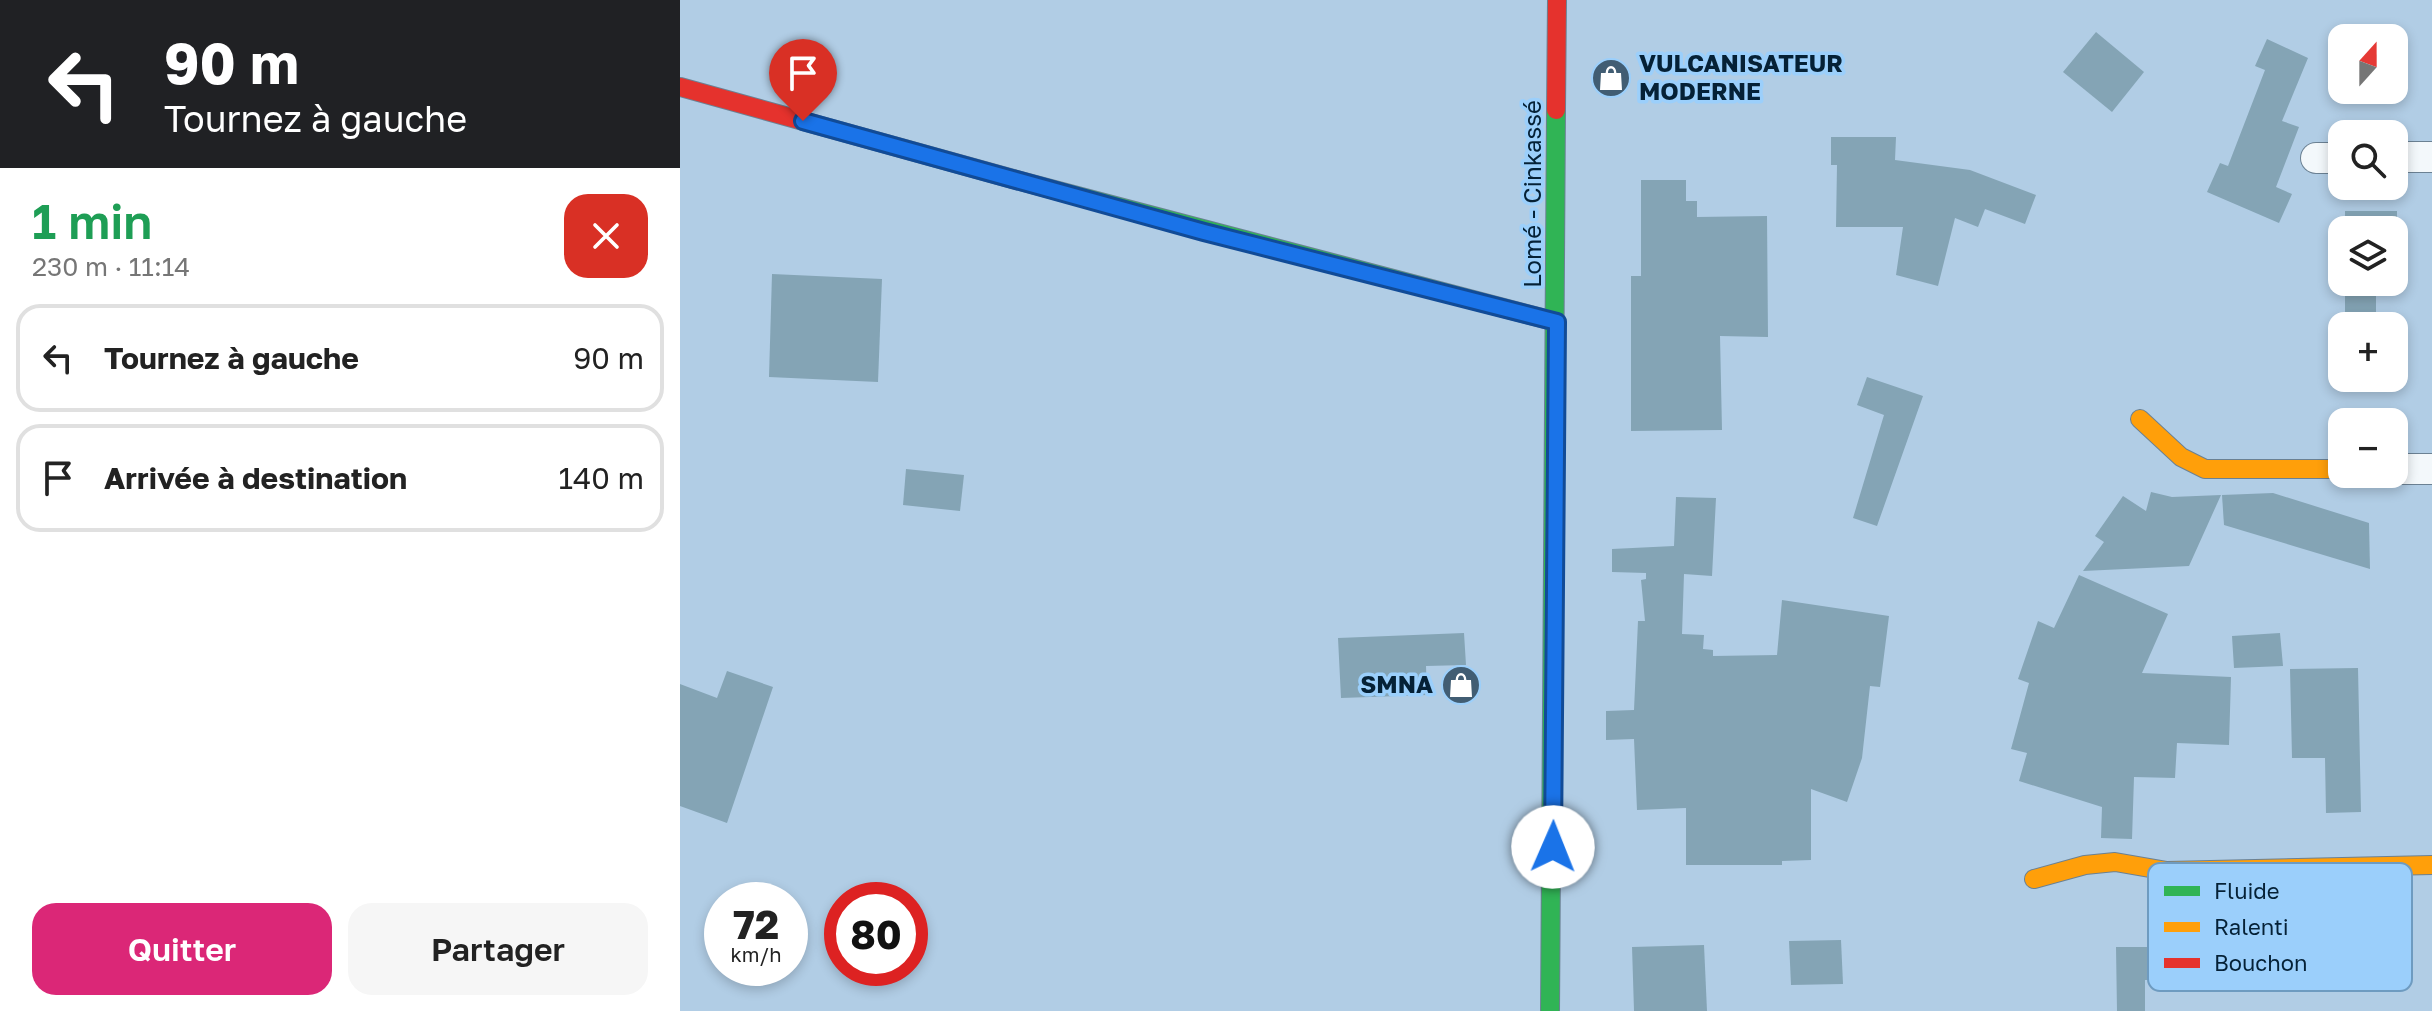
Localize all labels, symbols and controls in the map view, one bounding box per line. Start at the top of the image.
north arrow [2328,24,2408,104]
map controls [2328,24,2408,488]
text: 90 m [164,29,299,96]
icon: left [32,32,136,136]
pin [769,39,837,121]
place label: VULCANISATEUR MODERNE [1639,48,1843,105]
icon: arrive [781,51,825,95]
shop icon: VULCANISATEUR MODERNE [1590,57,1632,99]
text: Tournez à gauche [164,97,467,140]
street label: Lomé - Cinkassé [1517,100,1546,288]
button: search [2328,120,2408,200]
text: 1 min [32,192,152,250]
button: close [564,194,648,278]
button: layers [2328,216,2408,296]
text: 230 m · 11:14 [32,251,190,282]
button: + [2328,312,2408,392]
icon: left [36,336,80,380]
text: Tournez à gauche [104,340,359,376]
text: 90 m [573,340,644,376]
button: − [2328,408,2408,488]
icon: arrive [36,456,80,500]
text: Arrivée à destination [104,460,407,496]
text: 140 m [559,460,644,496]
shop icon: SMNA [1440,664,1482,706]
place label: SMNA [1360,669,1433,698]
position arrow [1511,805,1595,889]
legend [2148,863,2412,991]
text: Fluide [2214,877,2280,904]
speed limit sign: 80 [824,882,928,986]
text: 72 [733,900,779,948]
button: Quitter [32,903,332,995]
button: Partager [348,903,648,995]
text: Ralenti [2214,913,2289,940]
text: km/h [731,942,781,966]
text: Bouchon [2214,949,2308,976]

